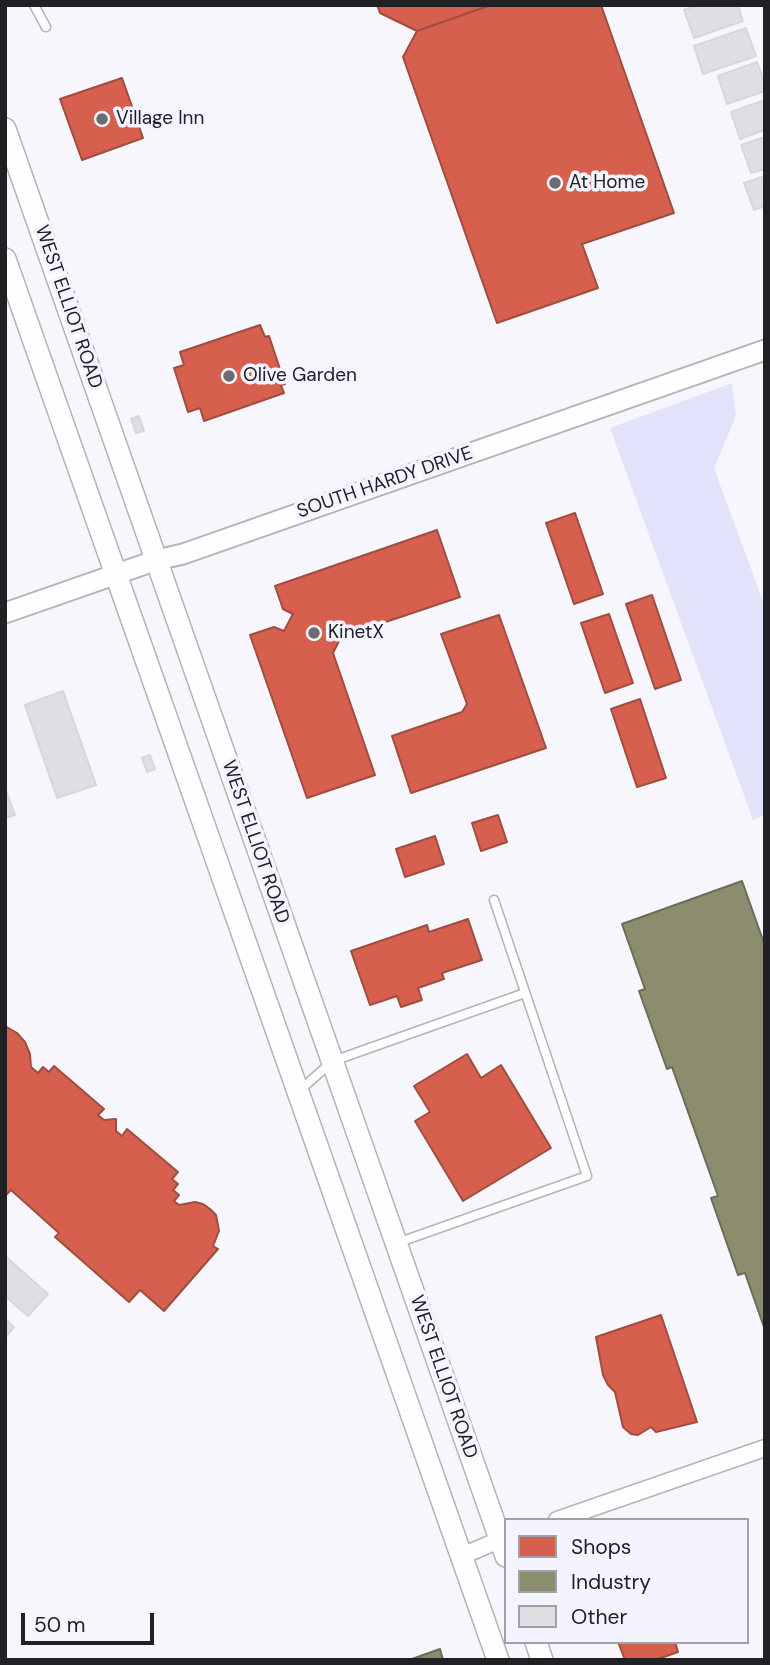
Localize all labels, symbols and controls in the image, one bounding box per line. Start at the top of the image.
place label: Village Inn [116,108,204,130]
marker: Village Inn [94,111,110,127]
place label: At Home [569,172,645,194]
marker: At Home [547,175,563,191]
street label: WEST ELLIOT ROAD [29,222,107,392]
place label: Olive Garden [243,365,357,387]
marker: Olive Garden [221,368,237,384]
street label: SOUTH HARDY DRIVE [294,442,476,524]
place label: KinetX [328,622,384,644]
marker: KinetX [306,625,322,641]
street label: WEST ELLIOT ROAD [216,757,294,927]
street label: WEST ELLIOT ROAD [404,1292,482,1462]
legend [504,1518,749,1644]
text: Shops [571,1533,631,1561]
text: Industry [571,1568,651,1596]
scale bar [24,1598,158,1642]
text: Other [571,1603,627,1631]
text: 50 m [34,1611,85,1639]

